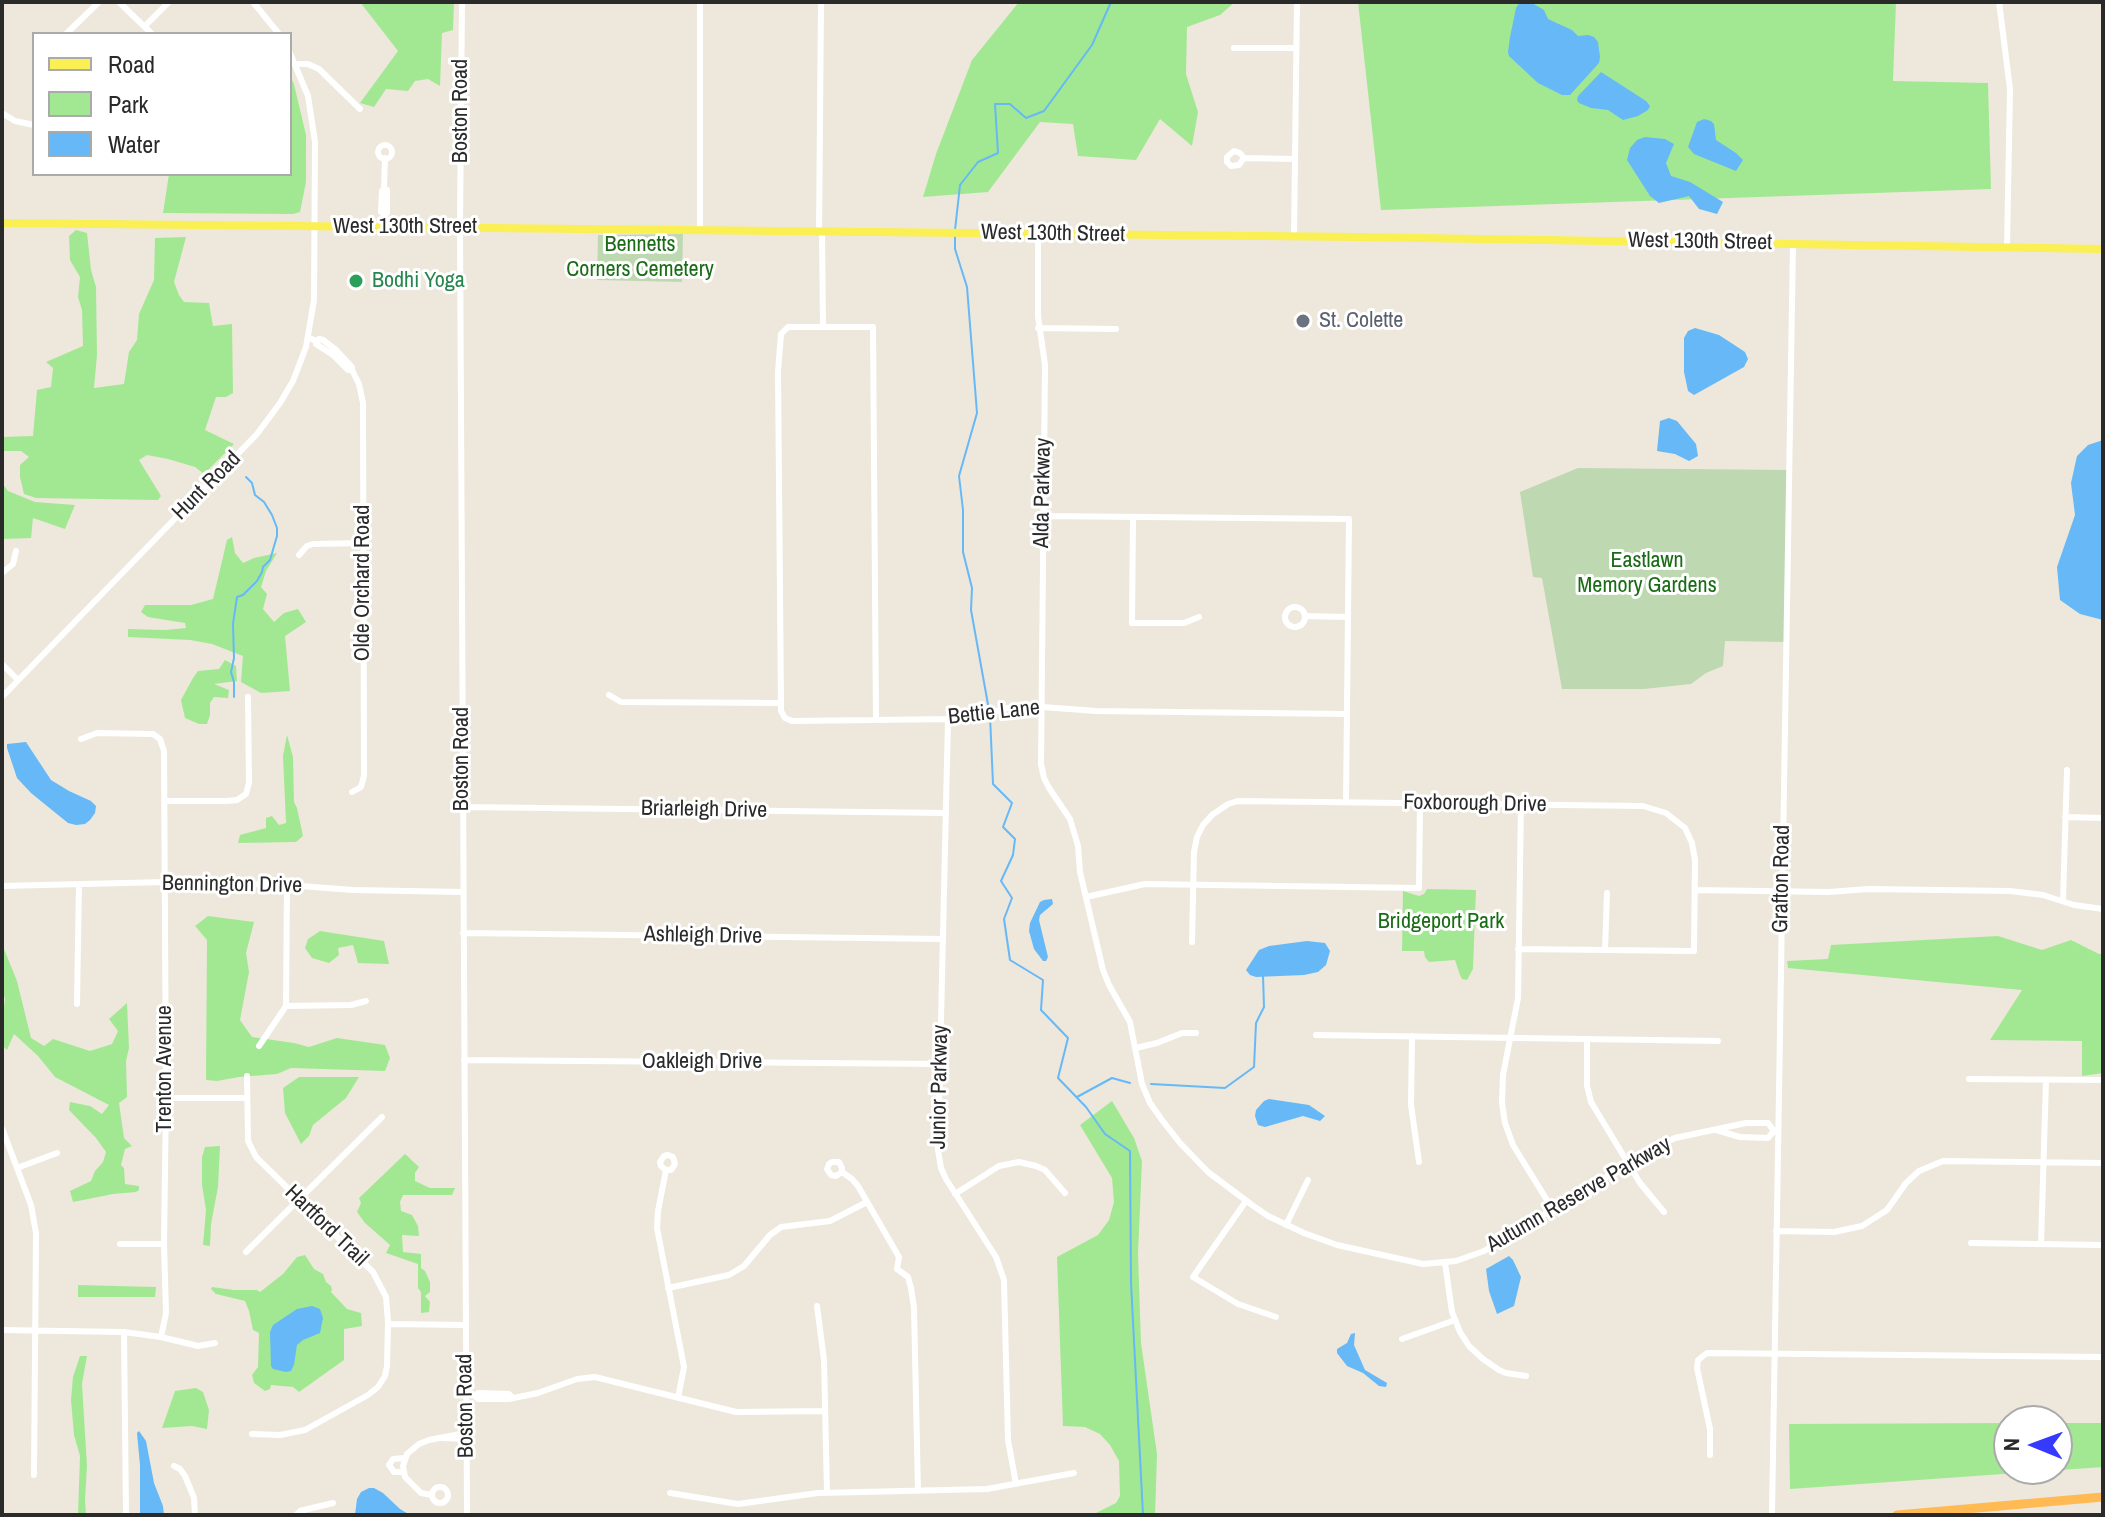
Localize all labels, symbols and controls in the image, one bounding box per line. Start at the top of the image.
legend [32,32,292,176]
text: Road [108,48,155,80]
street label: Boston Road [448,59,474,163]
text: Park [108,88,148,120]
text: Water [108,128,160,160]
street label: West 130th Street [333,214,477,240]
street label: West 130th Street [981,220,1125,248]
street label: West 130th Street [1628,228,1772,256]
park label: Bennetts Corners Cemetery [566,232,714,284]
place label: Bodhi Yoga [372,268,465,294]
marker: Bodhi Yoga [347,272,365,290]
place label: St. Colette [1319,308,1403,334]
marker: St. Colette [1294,312,1312,330]
street label: Alda Parkway [1029,438,1057,548]
street label: Hunt Road [167,446,247,526]
street label: Olde Orchard Road [350,505,376,661]
park label: Eastlawn Memory Gardens [1577,548,1717,600]
street label: Bettie Lane [947,695,1041,731]
street label: Boston Road [449,707,475,811]
street label: Foxborough Drive [1403,790,1547,818]
street label: Briarleigh Drive [641,796,767,824]
street label: Grafton Road [1768,825,1796,933]
street label: Bennington Drive [162,871,302,899]
park label: Bridgeport Park [1378,909,1504,935]
street label: Ashleigh Drive [644,922,762,950]
street label: Trenton Avenue [152,1005,178,1133]
street label: Junior Parkway [926,1025,954,1149]
street label: Oakleigh Drive [642,1049,762,1075]
street label: Autumn Reserve Parkway [1482,1131,1676,1259]
street label: Hartford Trail [279,1180,373,1272]
street label: Boston Road [452,1354,480,1458]
north arrow [1993,1405,2073,1485]
text: N [1996,1438,2026,1451]

